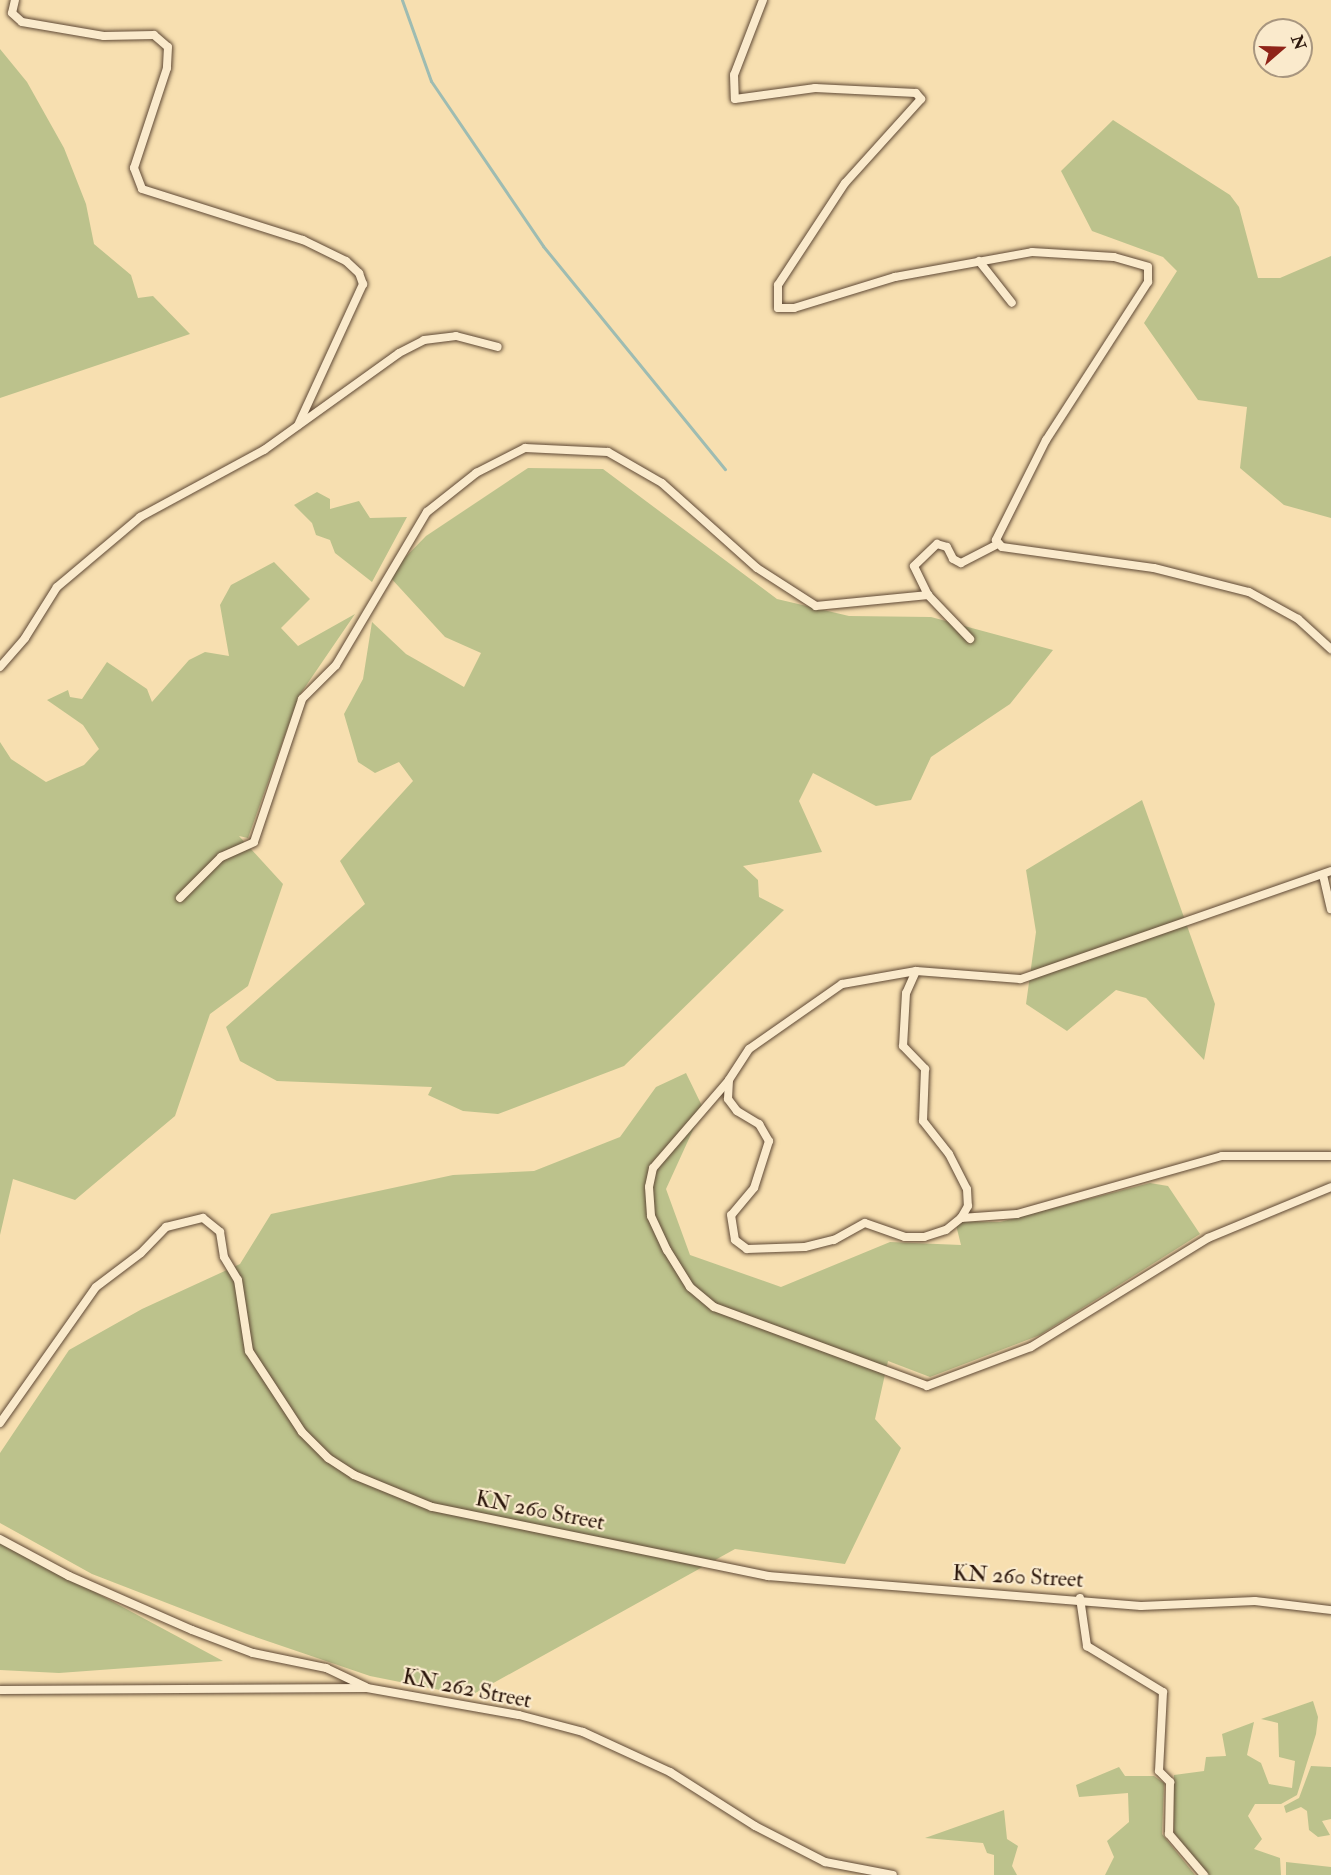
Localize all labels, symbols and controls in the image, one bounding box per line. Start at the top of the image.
north arrow [1253,18,1313,78]
text: N [1286,32,1310,53]
street label: KN 260 Street [473,1486,607,1536]
street label: KN 260 Street [952,1560,1084,1594]
street label: KN 262 Street [400,1664,534,1714]

